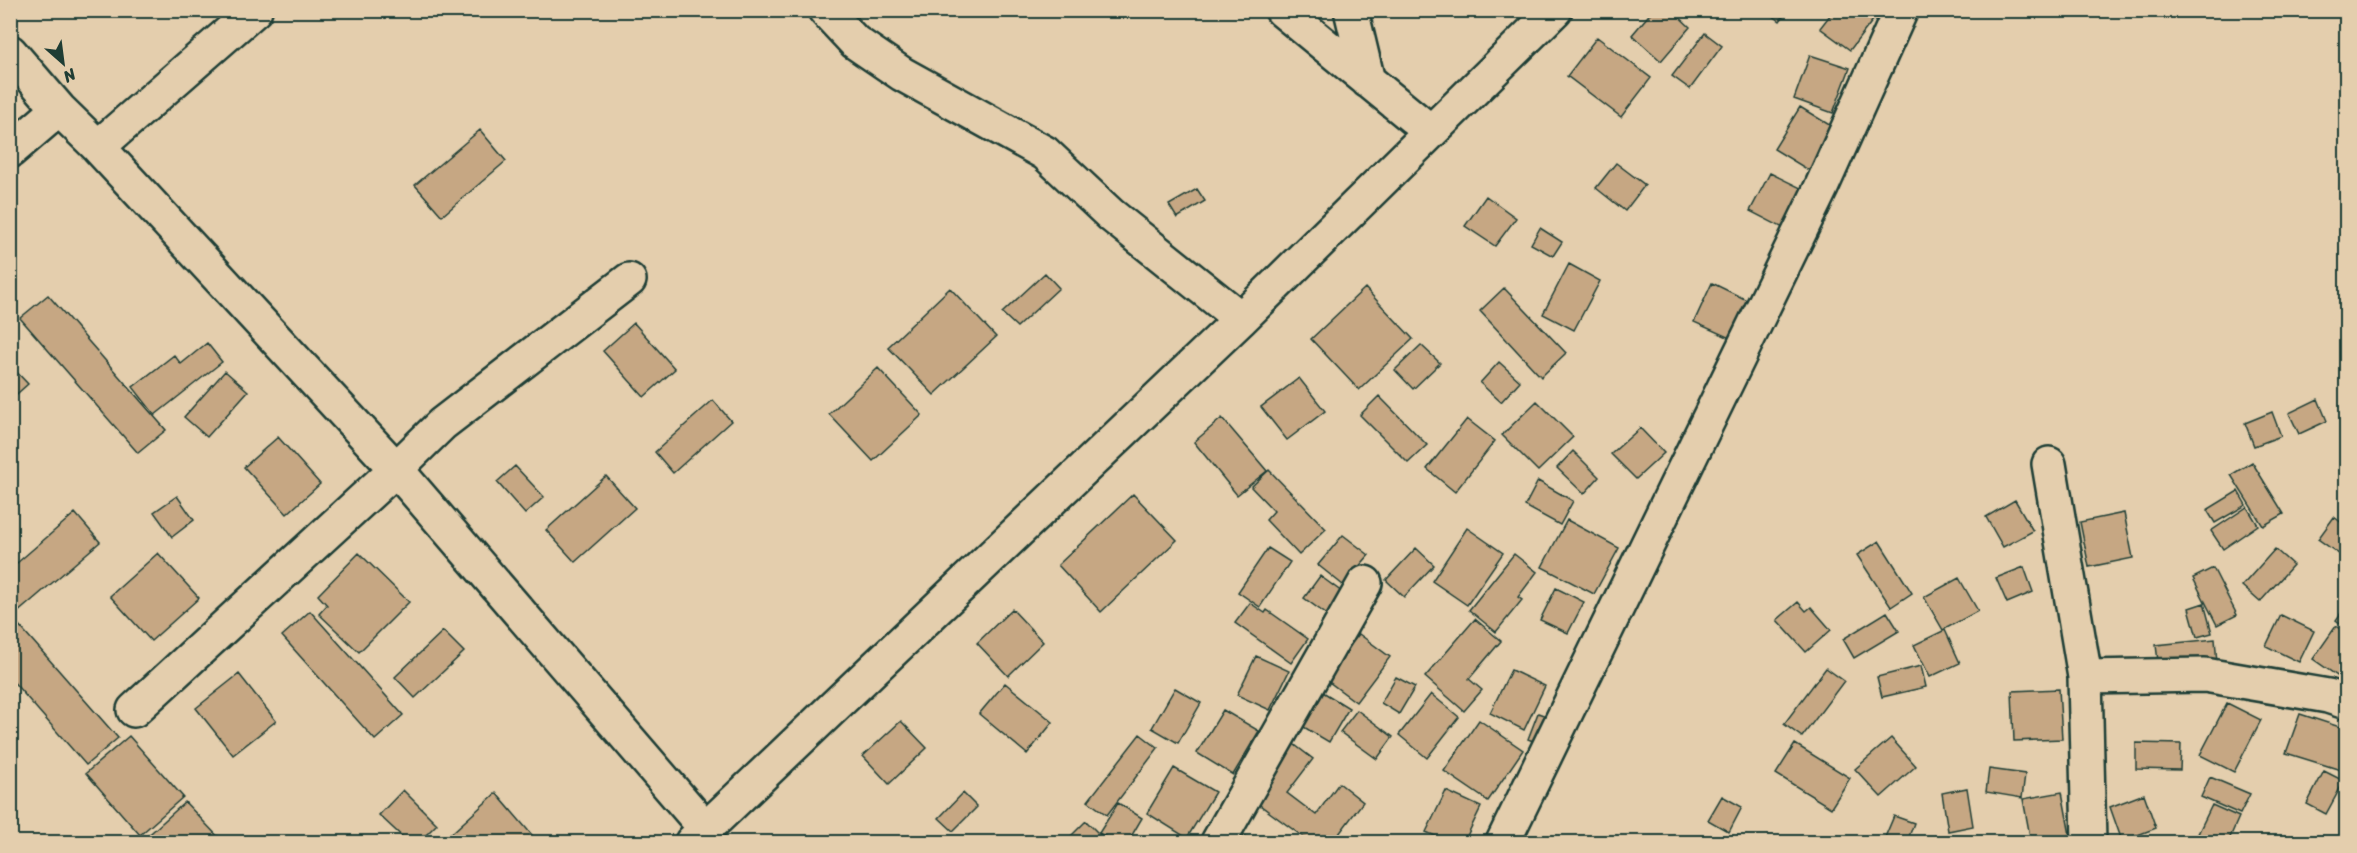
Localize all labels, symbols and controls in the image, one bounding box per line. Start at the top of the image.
north arrow [33,33,93,93]
text: N [57,60,82,92]

